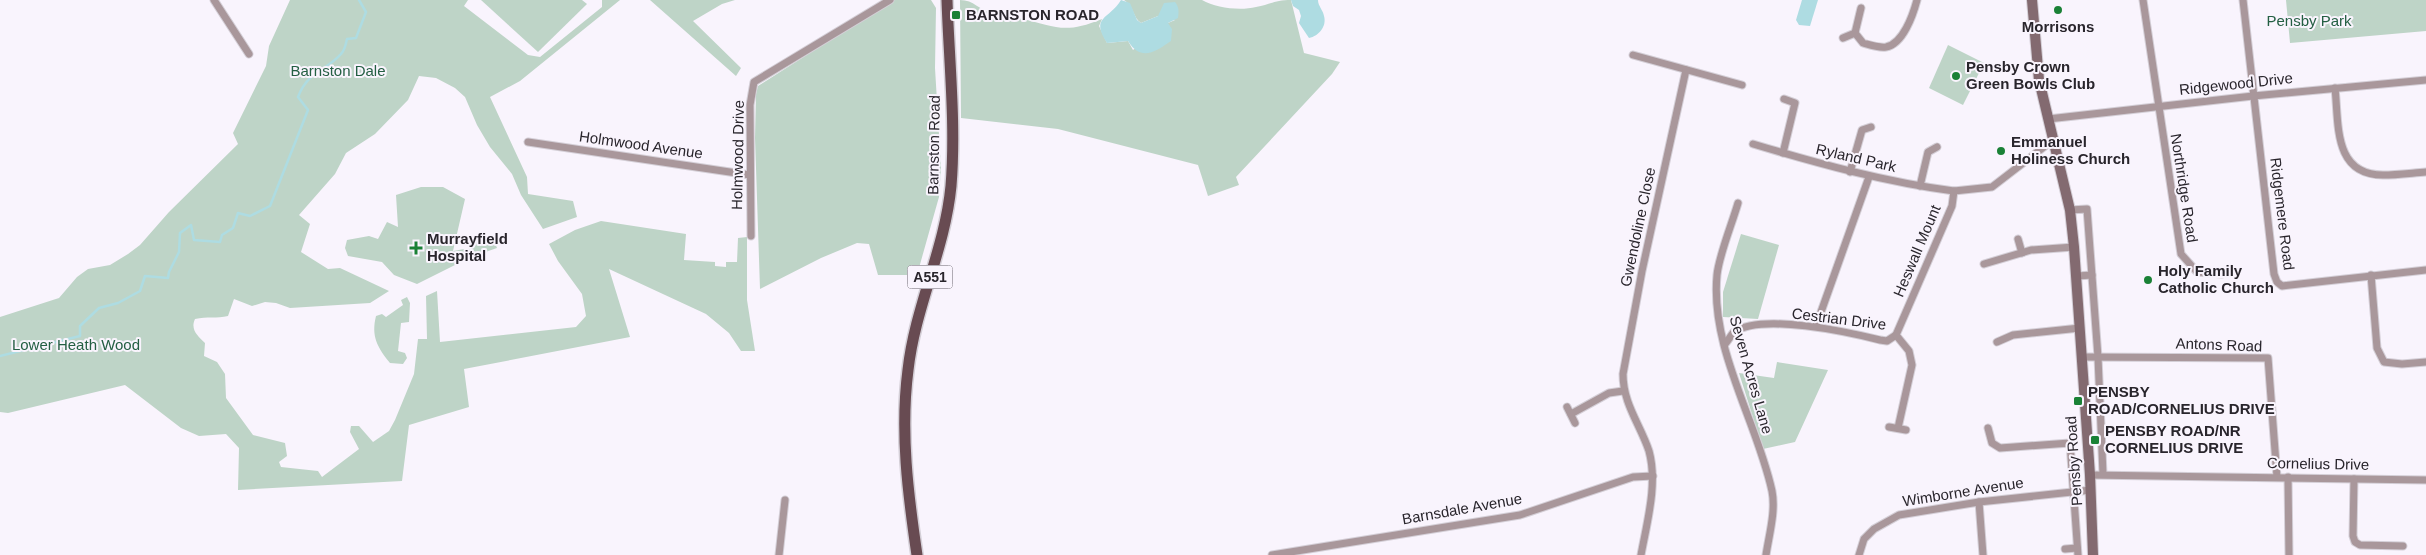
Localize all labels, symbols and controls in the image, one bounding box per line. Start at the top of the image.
marker: Morrisons [2052,4,2064,16]
place label: BARNSTON ROAD [966,6,1099,23]
marker: BARNSTON ROAD [950,9,962,21]
park label: Pensby Park [2266,12,2352,29]
place label: Morrisons [2022,18,2094,35]
place label: Pensby Crown Green Bowls Club [1966,58,2095,92]
park label: Barnston Dale [290,62,386,79]
street label: Ridgewood Drive [2178,69,2294,98]
marker: Pensby Crown Green Bowls Club [1950,70,1962,82]
street label: Barnston Road [924,95,943,195]
street label: Holmwood Drive [728,100,747,210]
street label: Holmwood Avenue [578,127,704,162]
street label: Northridge Road [2167,132,2201,244]
place label: Emmanuel Holiness Church [2011,133,2130,167]
street label: Ryland Park [1814,140,1898,175]
marker: Emmanuel Holiness Church [1995,145,2007,157]
street label: Ridgemere Road [2267,157,2298,271]
street label: Gwendoline Close [1617,166,1658,288]
street label: Heswall Mount [1889,201,1944,299]
place label: Murrayfield Hospital [427,230,508,264]
marker: Murrayfield Hospital [409,241,423,255]
place label: Holy Family Catholic Church [2158,262,2274,296]
road number: A551 [908,266,952,288]
marker: Holy Family Catholic Church [2142,274,2154,286]
street label: Cestrian Drive [1791,304,1887,333]
street label: Seven Acres Lane [1727,314,1776,436]
street label: Antons Road [2175,334,2263,355]
park label: Lower Heath Wood [12,336,140,353]
place label: PENSBY ROAD/CORNELIUS DRIVE [2088,383,2275,417]
marker: PENSBY ROAD/CORNELIUS DRIVE [2072,395,2084,407]
street label: Pensby Road [2062,416,2085,507]
place label: PENSBY ROAD/NR CORNELIUS DRIVE [2105,422,2243,456]
marker: PENSBY ROAD/NR CORNELIUS DRIVE [2089,434,2101,446]
street label: Cornelius Drive [2267,454,2369,473]
street label: Wimborne Avenue [1901,474,2025,509]
street label: Barnsdale Avenue [1401,490,1523,527]

